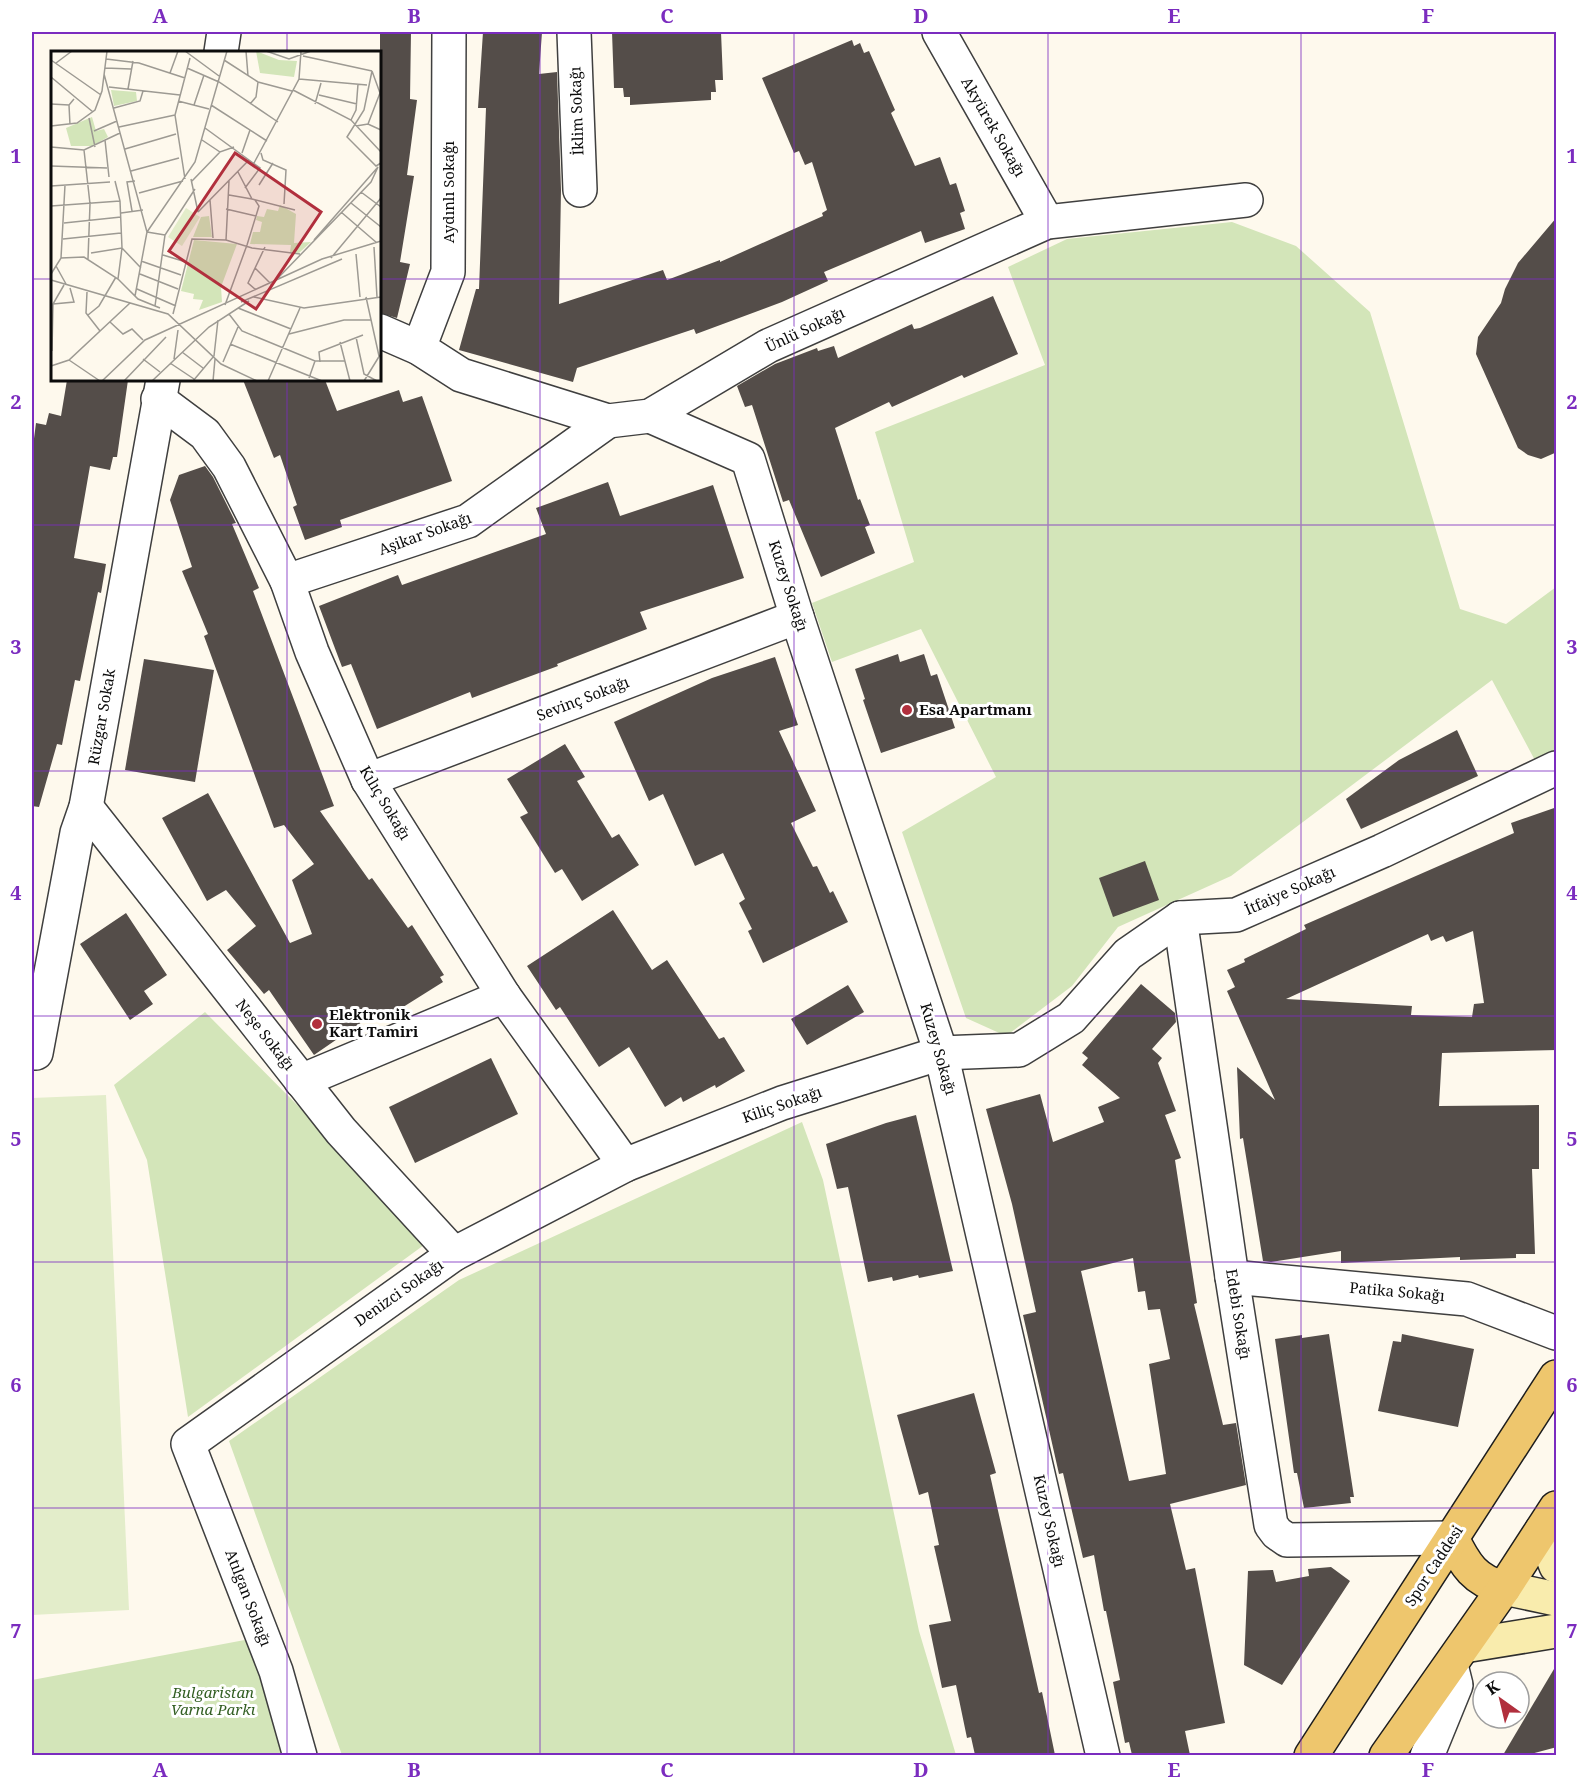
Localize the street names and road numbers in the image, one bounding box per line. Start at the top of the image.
street label: İklim Sokağı [564,66,588,156]
street label: Akyürek Sokağı [957,73,1031,180]
street label: Aydınlı Sokağı [438,141,458,243]
street label: Ünlü Sokağı [762,302,848,356]
street label: Aşikar Sokağı [376,507,474,559]
street label: Kuzey Sokağı [765,538,813,634]
street label: Rüzgar Sokak [83,667,119,766]
street label: Sevinç Sokağı [534,671,632,725]
street label: Kılıç Sokağı [356,762,416,843]
street label: İtfaiye Sokağı [1241,861,1338,919]
street label: Neşe Sokağı [232,995,300,1074]
street label: Kuzey Sokağı [916,1000,962,1097]
street label: Kiliç Sokağı [739,1081,824,1127]
street label: Denizci Sokağı [350,1254,447,1330]
street label: Edebi Sokağı [1222,1267,1256,1361]
street label: Patika Sokağı [1349,1277,1446,1305]
street label: Kuzey Sokağı [1030,1472,1070,1569]
street label: Spor Caddesi [1400,1521,1467,1610]
street label: Atılgan Sokağı [221,1546,277,1649]

